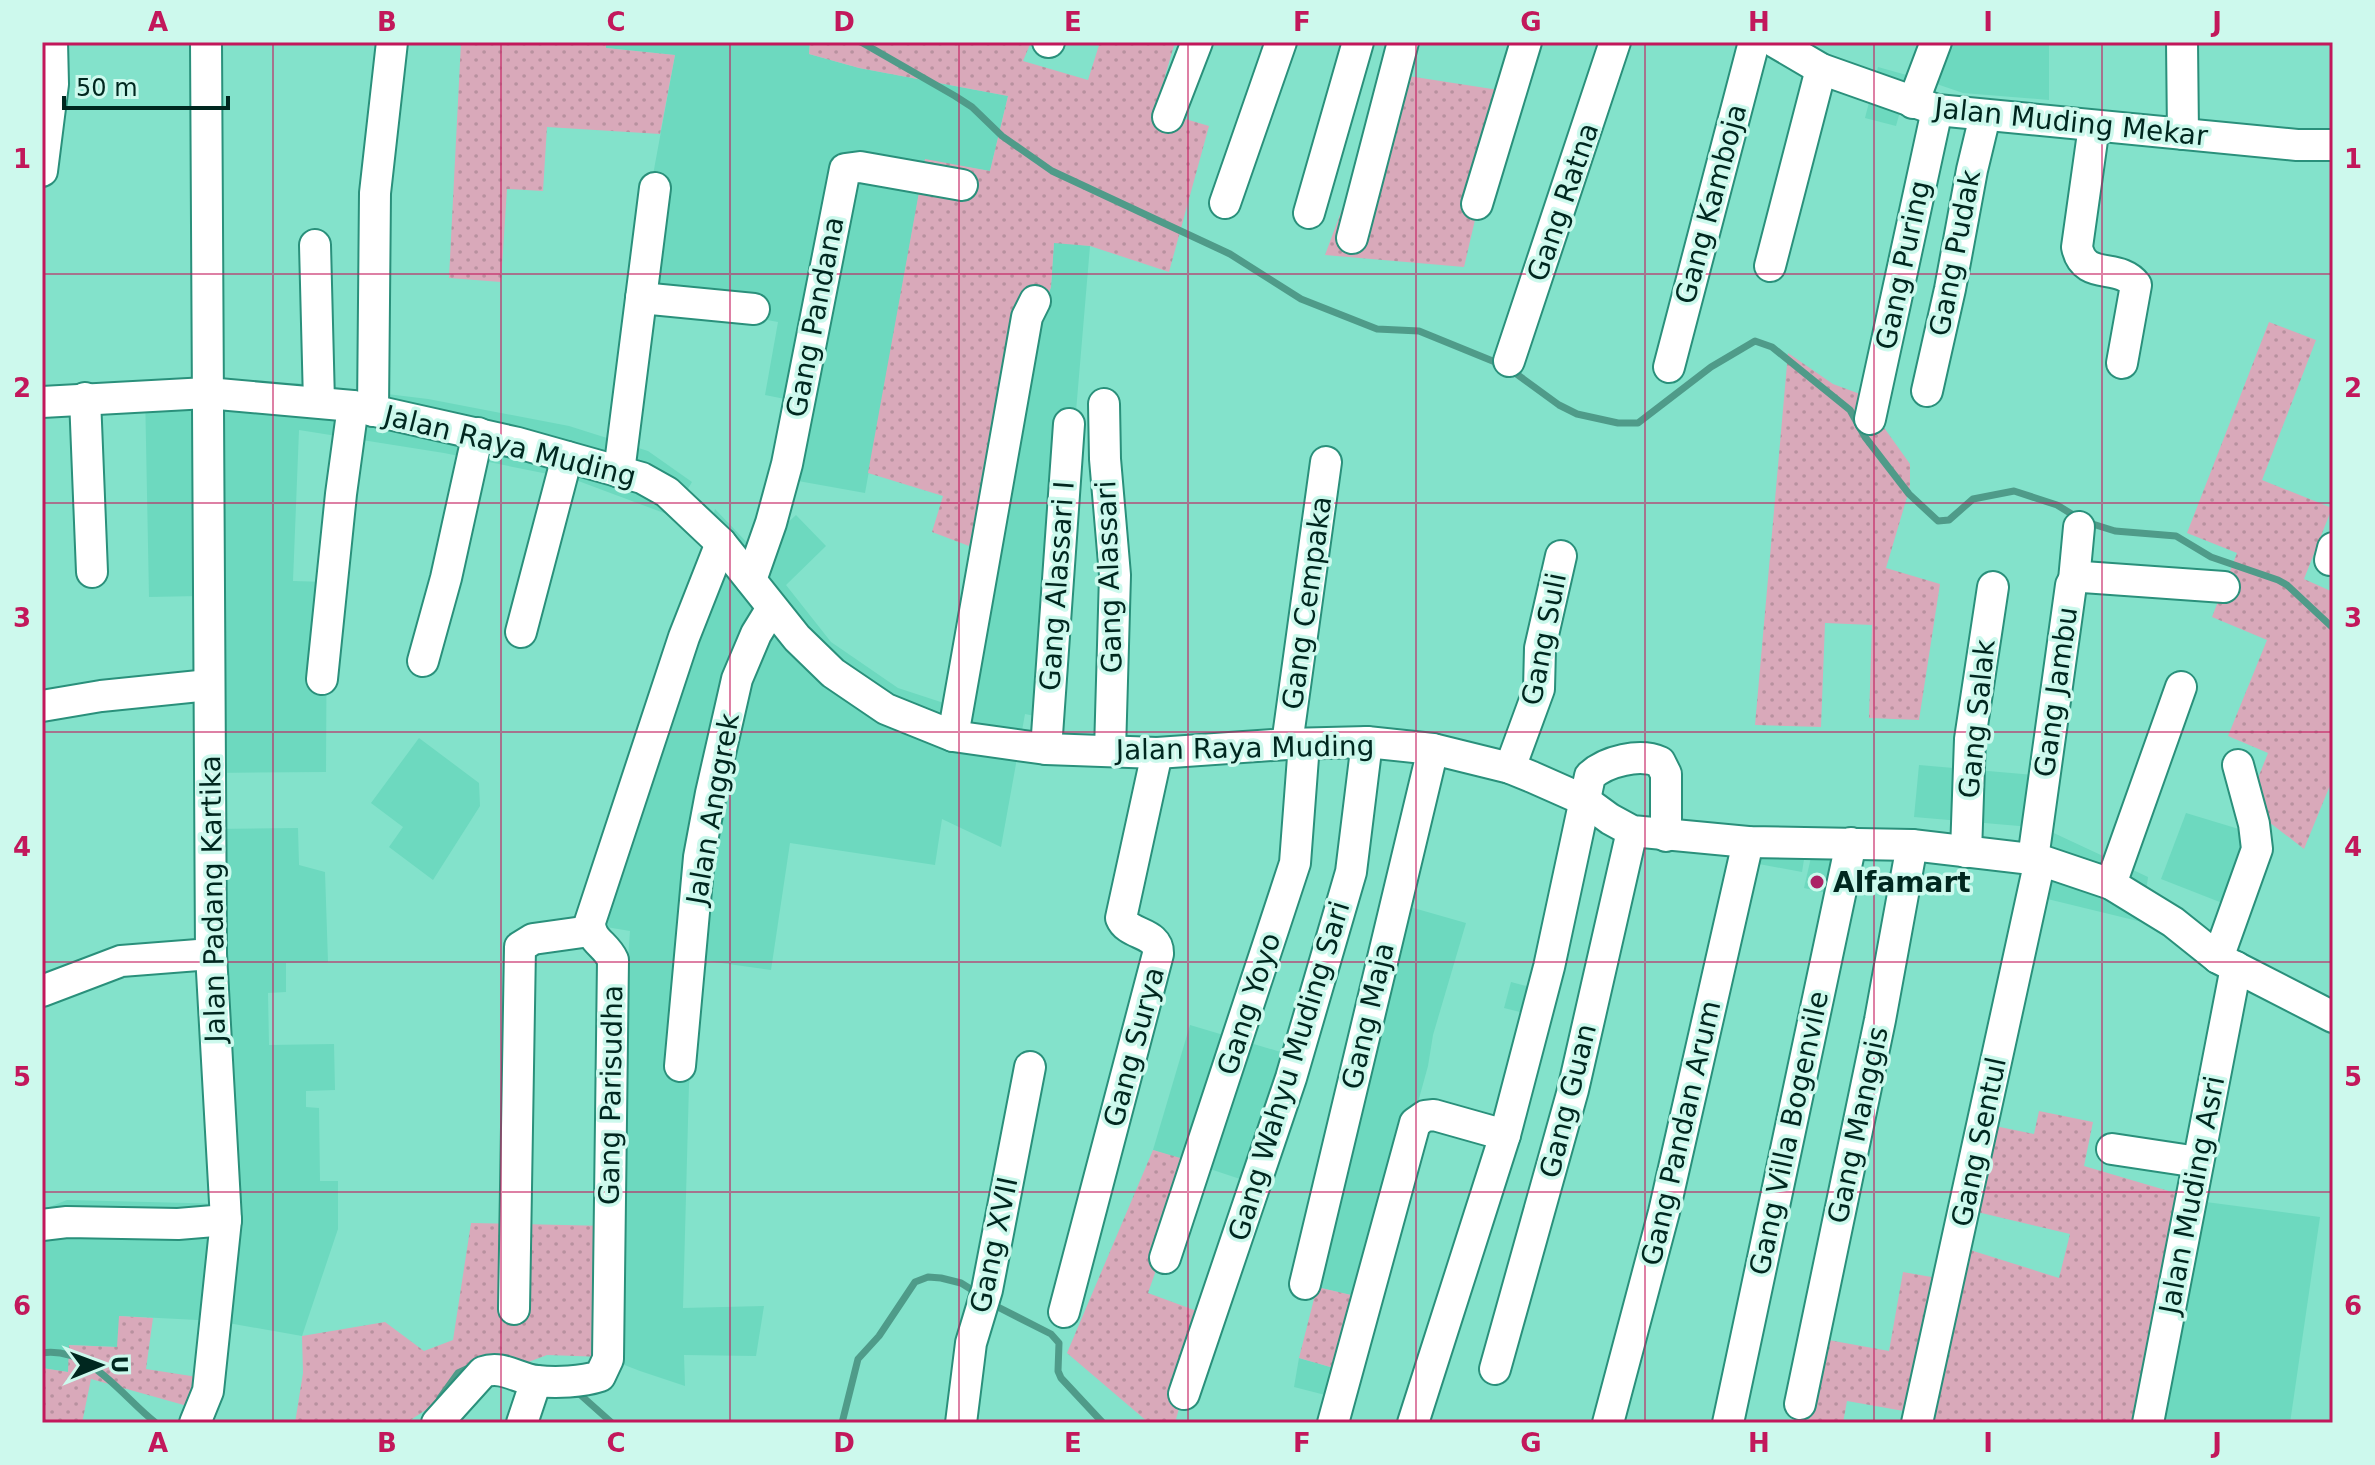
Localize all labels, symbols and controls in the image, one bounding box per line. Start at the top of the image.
text: A [148,7,168,37]
text: B [377,7,397,37]
text: C [606,7,626,37]
text: D [833,7,855,37]
text: E [1064,7,1082,37]
text: F [1293,7,1311,37]
text: G [1520,7,1542,37]
text: H [1748,7,1770,37]
text: I [1983,7,1993,37]
text: J [2210,7,2222,37]
scale bar [64,60,228,110]
text: 50 m [76,74,138,102]
street label: Jalan Muding Mekar [1931,91,2210,153]
street label: Gang Kamboja [1668,101,1754,307]
street label: Gang Ratna [1521,119,1605,285]
text: 1 [13,144,31,174]
text: 1 [2344,144,2362,174]
street label: Gang Pudak [1923,166,1987,339]
street label: Gang Puring [1869,177,1937,353]
street label: Gang Pandana [779,214,851,420]
text: 2 [13,373,31,403]
text: 2 [2344,373,2362,403]
street label: Jalan Raya Muding [379,398,639,493]
street label: Gang Alassari I [1033,480,1081,692]
street label: Gang Alassari [1089,480,1129,674]
street label: Gang Cempaka [1276,494,1338,712]
street label: Gang Suli [1515,570,1573,708]
text: 3 [13,603,31,633]
text: 3 [2344,603,2362,633]
street label: Gang Jambu [2028,605,2084,779]
street label: Gang Salak [1952,637,2002,800]
street label: Jalan Anggrek [680,710,746,909]
street label: Jalan Raya Muding [1113,729,1375,767]
street label: Jalan Padang Kartika [194,755,232,1045]
text: 4 [13,832,31,862]
text: 4 [2344,832,2362,862]
place label: Alfamart [1833,866,1971,899]
marker: Alfamart [1808,873,1826,891]
street label: Gang Wahyu Muding Sari [1222,897,1356,1245]
street label: Gang Yoyo [1211,929,1287,1079]
street label: Gang Maja [1335,939,1401,1093]
street label: Gang Surya [1097,964,1171,1130]
street label: Gang Parisudha [593,985,629,1205]
street label: Gang Villa Bogenvile [1743,988,1835,1278]
street label: Gang Pandan Arum [1634,997,1728,1269]
street label: Gang Guan [1533,1021,1603,1181]
street label: Gang Manggis [1821,1024,1895,1226]
street label: Gang Sentul [1945,1054,2013,1230]
text: 5 [13,1062,31,1092]
text: 5 [2344,1062,2362,1092]
street label: Jalan Muding Asri [2152,1073,2231,1319]
street label: Gang XVII [964,1174,1024,1316]
text: 6 [13,1291,31,1321]
text: 6 [2344,1291,2362,1321]
north arrow [60,1325,140,1405]
text: U [107,1356,132,1374]
text: A [148,1428,168,1458]
text: B [377,1428,397,1458]
text: C [606,1428,626,1458]
text: D [833,1428,855,1458]
text: E [1064,1428,1082,1458]
text: F [1293,1428,1311,1458]
text: G [1520,1428,1542,1458]
text: H [1748,1428,1770,1458]
text: I [1983,1428,1993,1458]
text: J [2210,1428,2222,1458]

